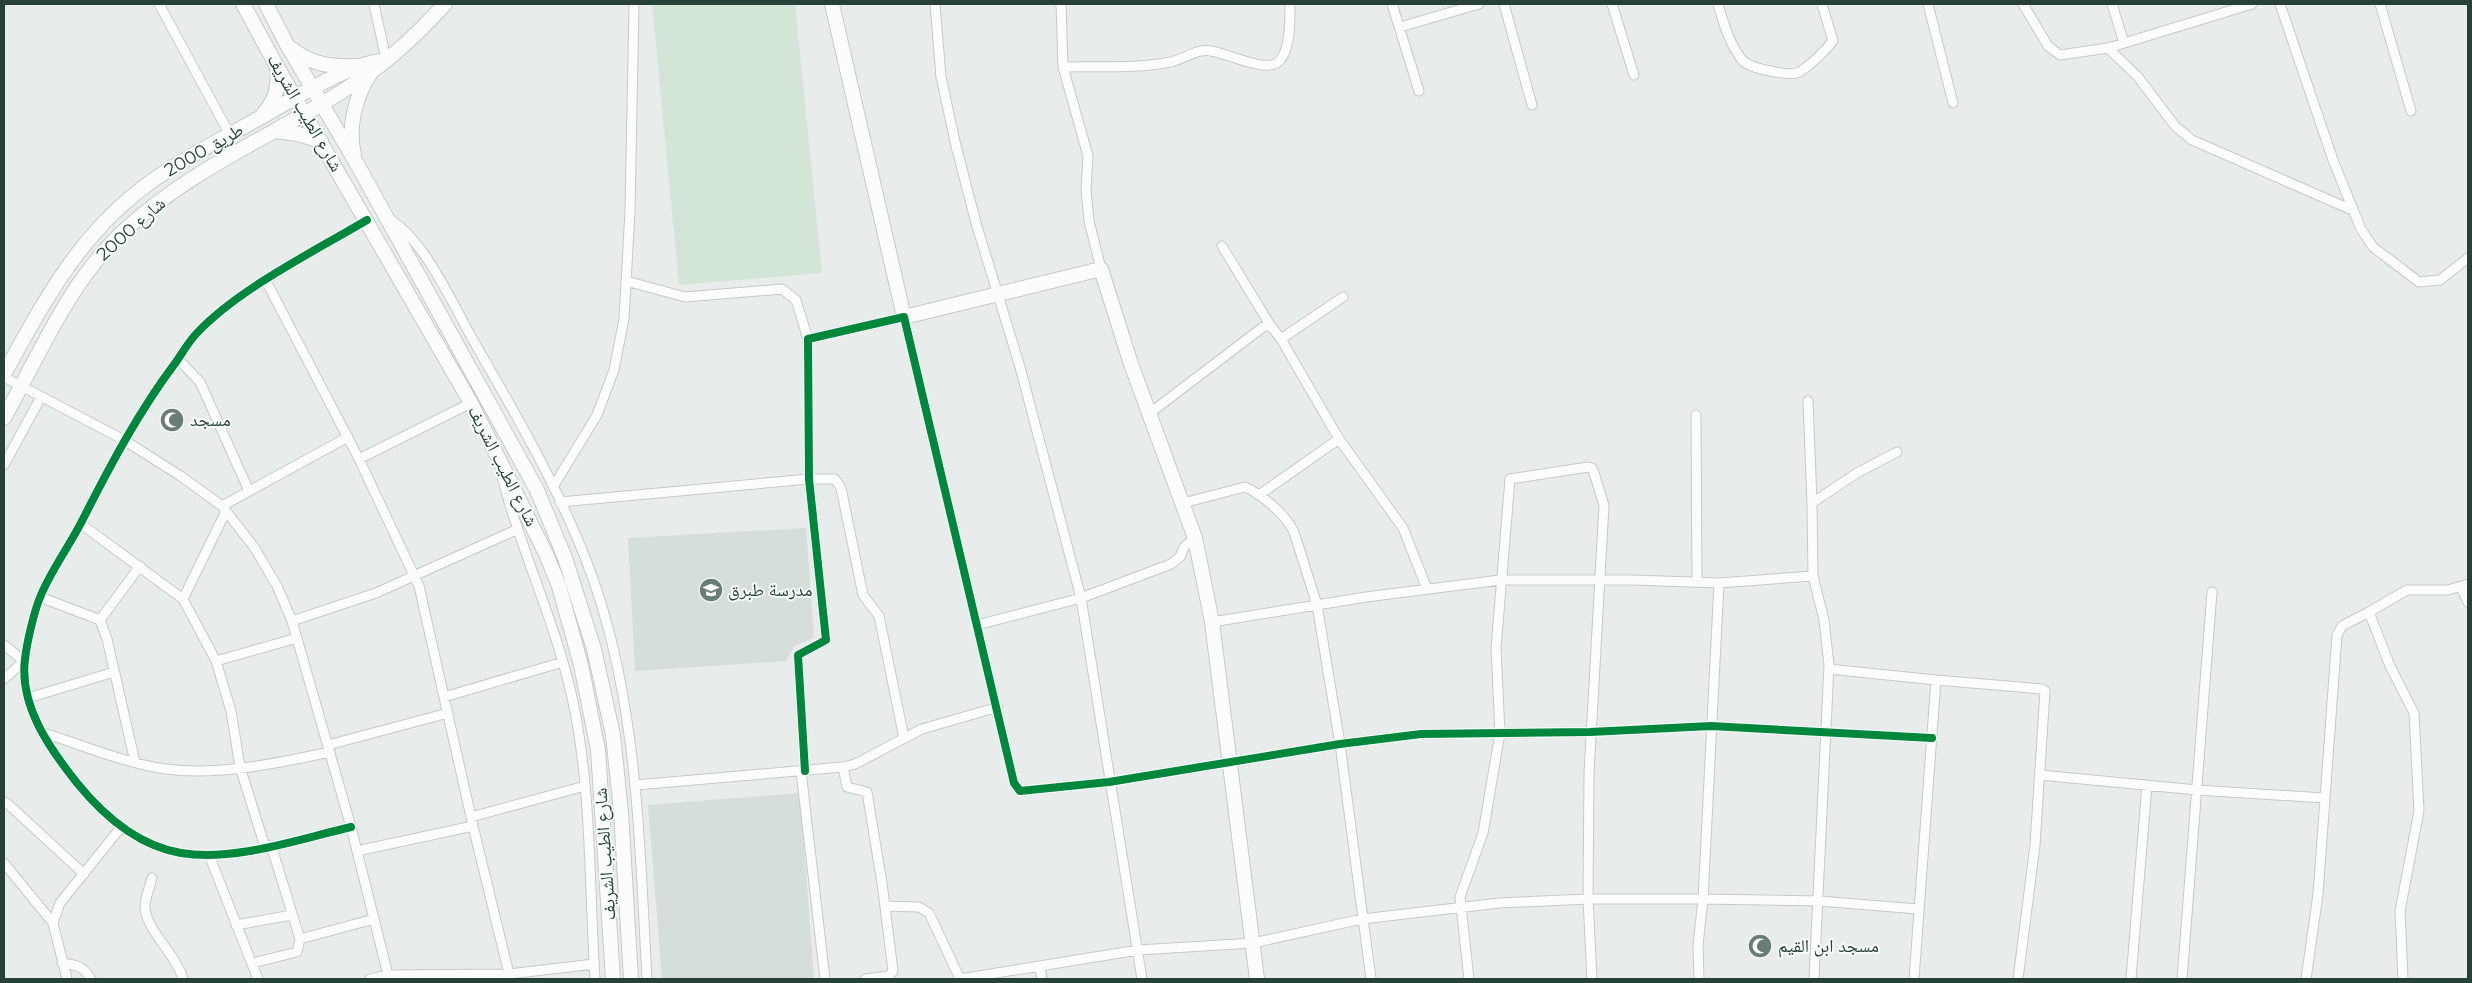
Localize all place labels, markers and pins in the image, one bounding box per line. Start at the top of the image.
mosque icon: مسجد [159,407,185,433]
place label: مسجد [190,409,231,431]
school or university icon: مدرسة طبرق [698,577,724,603]
place label: مدرسة طبرق [728,579,812,601]
mosque icon: مسجد ابن القيم [1747,933,1773,959]
place label: مسجد ابن القيم [1778,935,1879,958]

